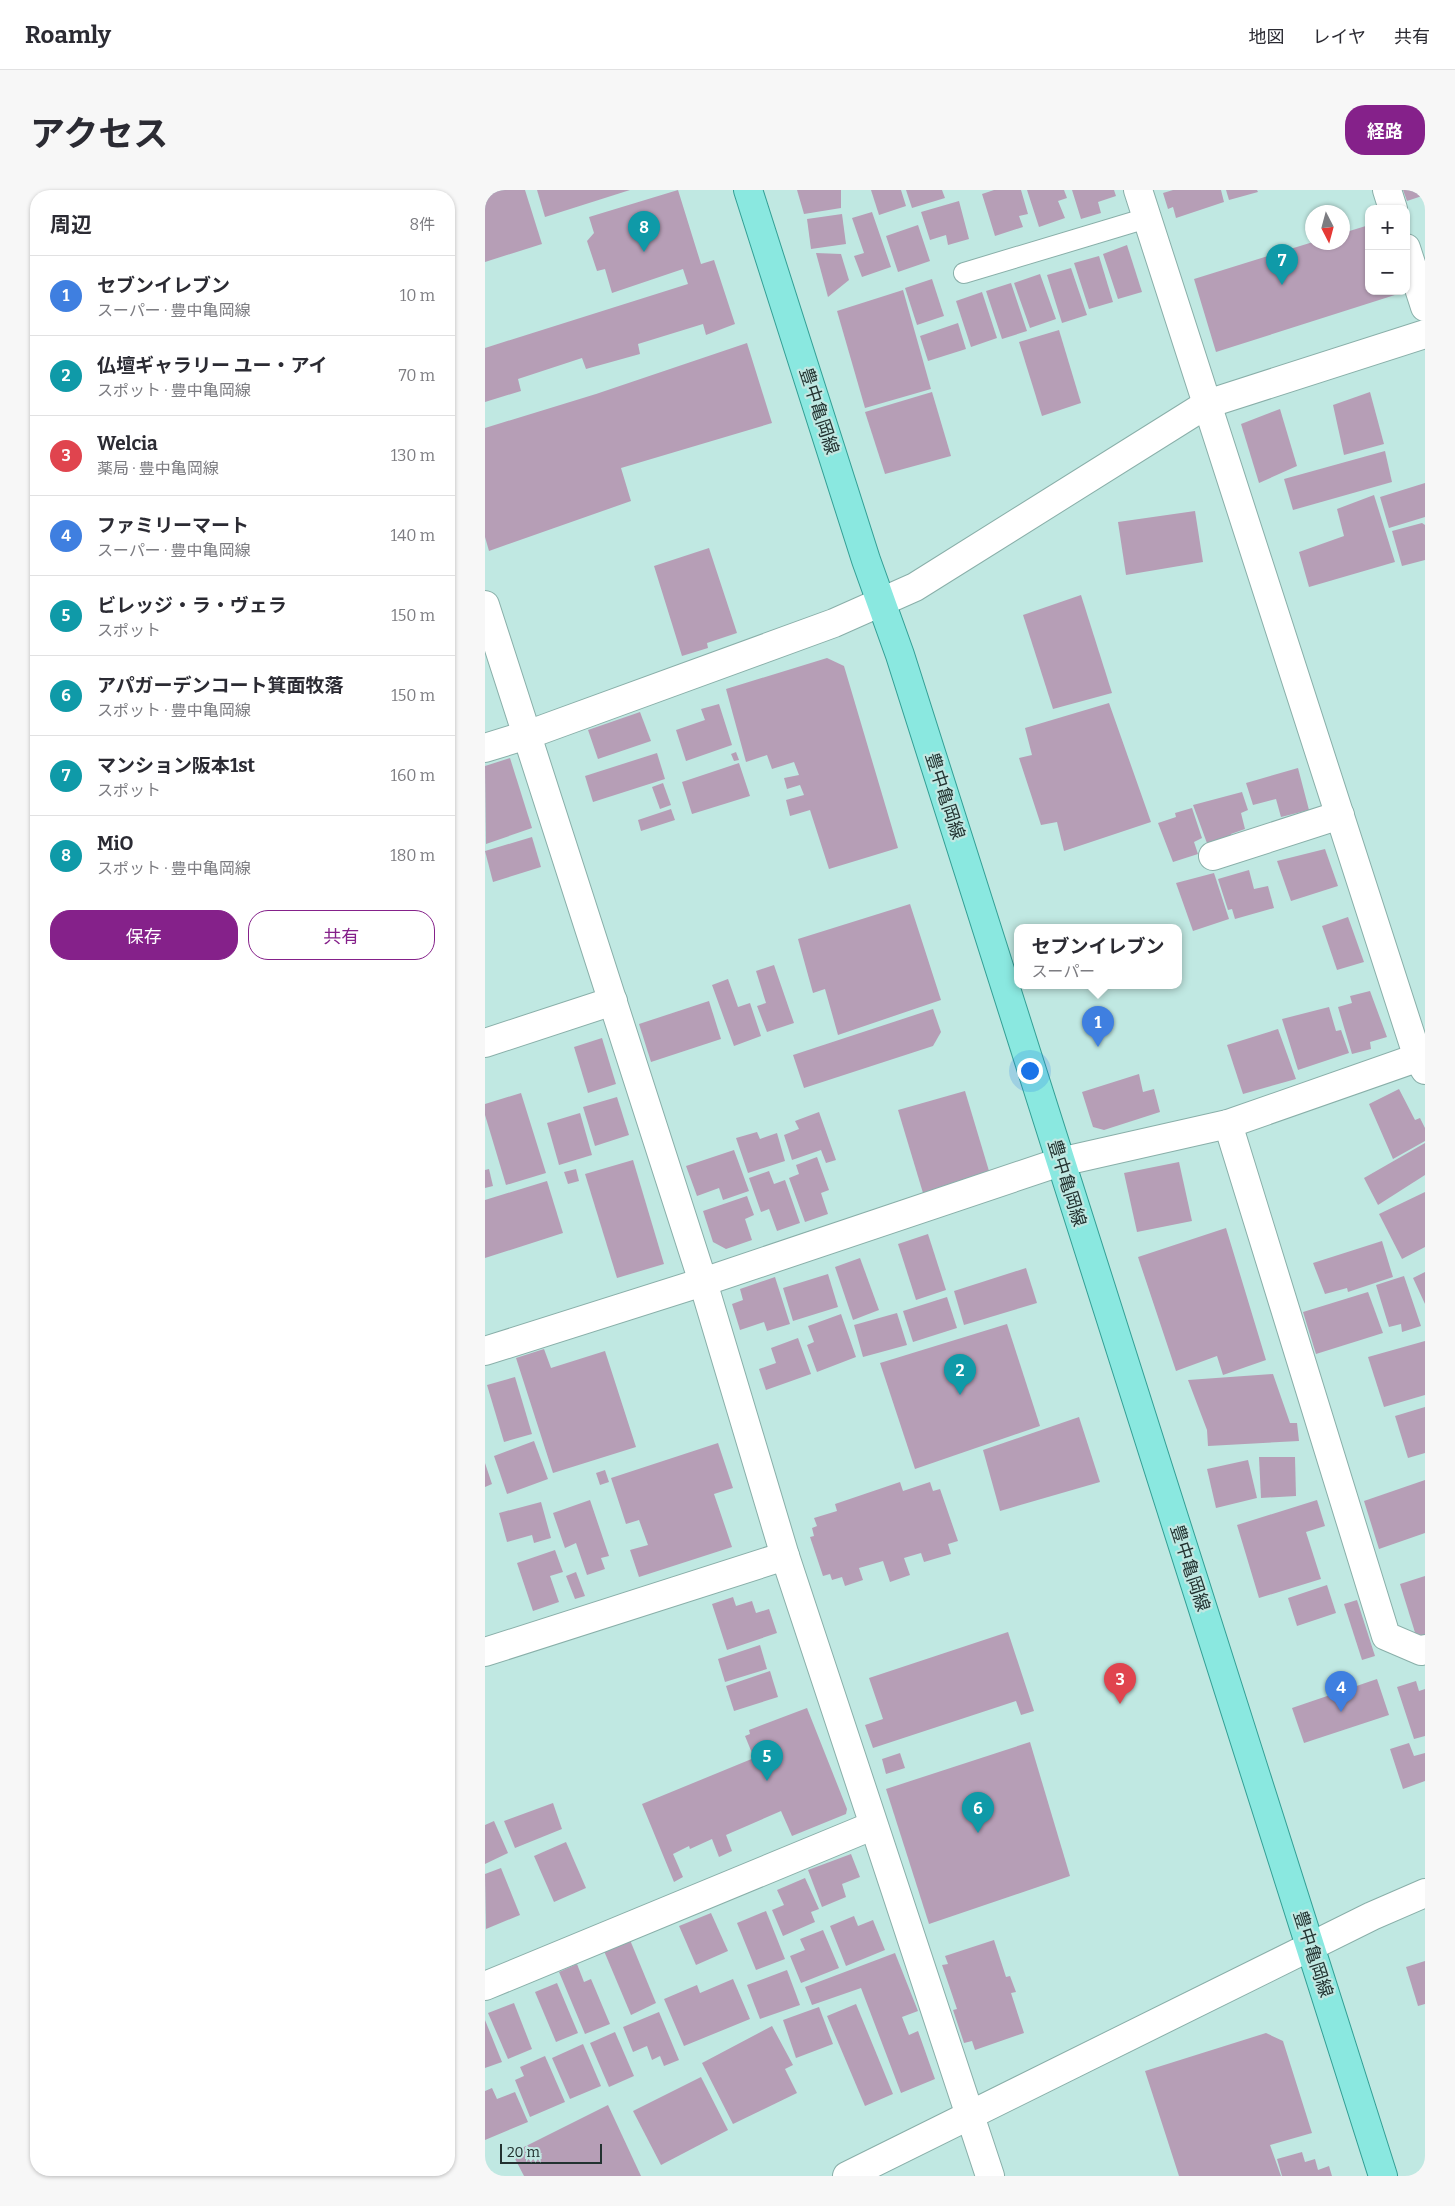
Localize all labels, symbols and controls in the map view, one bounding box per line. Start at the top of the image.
text: Roamly [25,21,111,49]
text: 地図 [1249,26,1285,48]
text: レイヤ [1313,26,1366,48]
text: 共有 [1394,26,1430,48]
button: 経路 [1345,105,1425,155]
text: アクセス [30,113,168,155]
north arrow [1305,205,1350,250]
map controls [1365,205,1410,295]
button: + [1365,205,1410,250]
pin: 8 [628,211,660,252]
text: 周辺 [50,212,92,238]
text: 8件 [409,215,435,234]
pin: 7 [1266,244,1298,285]
button: − [1365,250,1410,295]
text: セブンイレブン [97,274,230,297]
text: 1 [63,286,69,305]
text: 10 m [400,286,435,305]
text: スーパー · 豊中亀岡線 [97,301,251,320]
text: 仏壇ギャラリー ユー・アイ [97,354,327,377]
street label: 豊中亀岡線 [795,365,843,457]
text: 2 [61,366,71,385]
text: 70 m [399,366,435,385]
text: スポット · 豊中亀岡線 [97,381,251,400]
text: Welcia [97,432,158,455]
text: 3 [61,446,71,465]
text: 130 m [391,446,435,465]
text: 薬局 · 豊中亀岡線 [97,459,219,478]
text: ファミリーマート [97,514,249,537]
text: 4 [61,526,71,545]
text: 140 m [390,526,435,545]
text: スーパー · 豊中亀岡線 [97,541,251,560]
text: ビレッジ・ラ・ヴェラ [97,594,287,617]
text: 5 [62,606,70,625]
text: 150 m [391,606,435,625]
text: スポット [97,621,161,640]
text: アパガーデンコート箕面牧落 [97,674,344,697]
text: 6 [61,686,71,705]
text: 150 m [391,686,435,705]
text: スポット · 豊中亀岡線 [97,701,251,720]
street label: 豊中亀岡線 [921,750,969,842]
text: マンション阪本1st [97,754,255,777]
text: 7 [62,766,70,785]
text: 160 m [390,766,435,785]
text: スポット [97,781,161,800]
text: MiO [97,832,133,855]
text: 8 [61,846,71,865]
text: 180 m [390,846,435,865]
text: スポット · 豊中亀岡線 [97,859,251,878]
button: 保存 [50,910,238,960]
button: 共有 [248,910,435,960]
popup [1014,924,1182,989]
text: セブンイレブン [1031,935,1165,958]
text: スーパー [1031,962,1095,981]
pin: 1 [1082,1006,1114,1047]
your location [1017,1058,1043,1084]
street label: 豊中亀岡線 [1043,1137,1091,1229]
pin: 2 [944,1354,976,1395]
street label: 豊中亀岡線 [1166,1522,1214,1614]
pin: 3 [1104,1663,1136,1704]
pin: 4 [1325,1671,1357,1712]
pin: 5 [751,1740,783,1781]
pin: 6 [962,1792,994,1833]
street label: 豊中亀岡線 [1289,1908,1337,2000]
scale bar [500,2141,603,2164]
text: 20 m [507,2144,540,2161]

